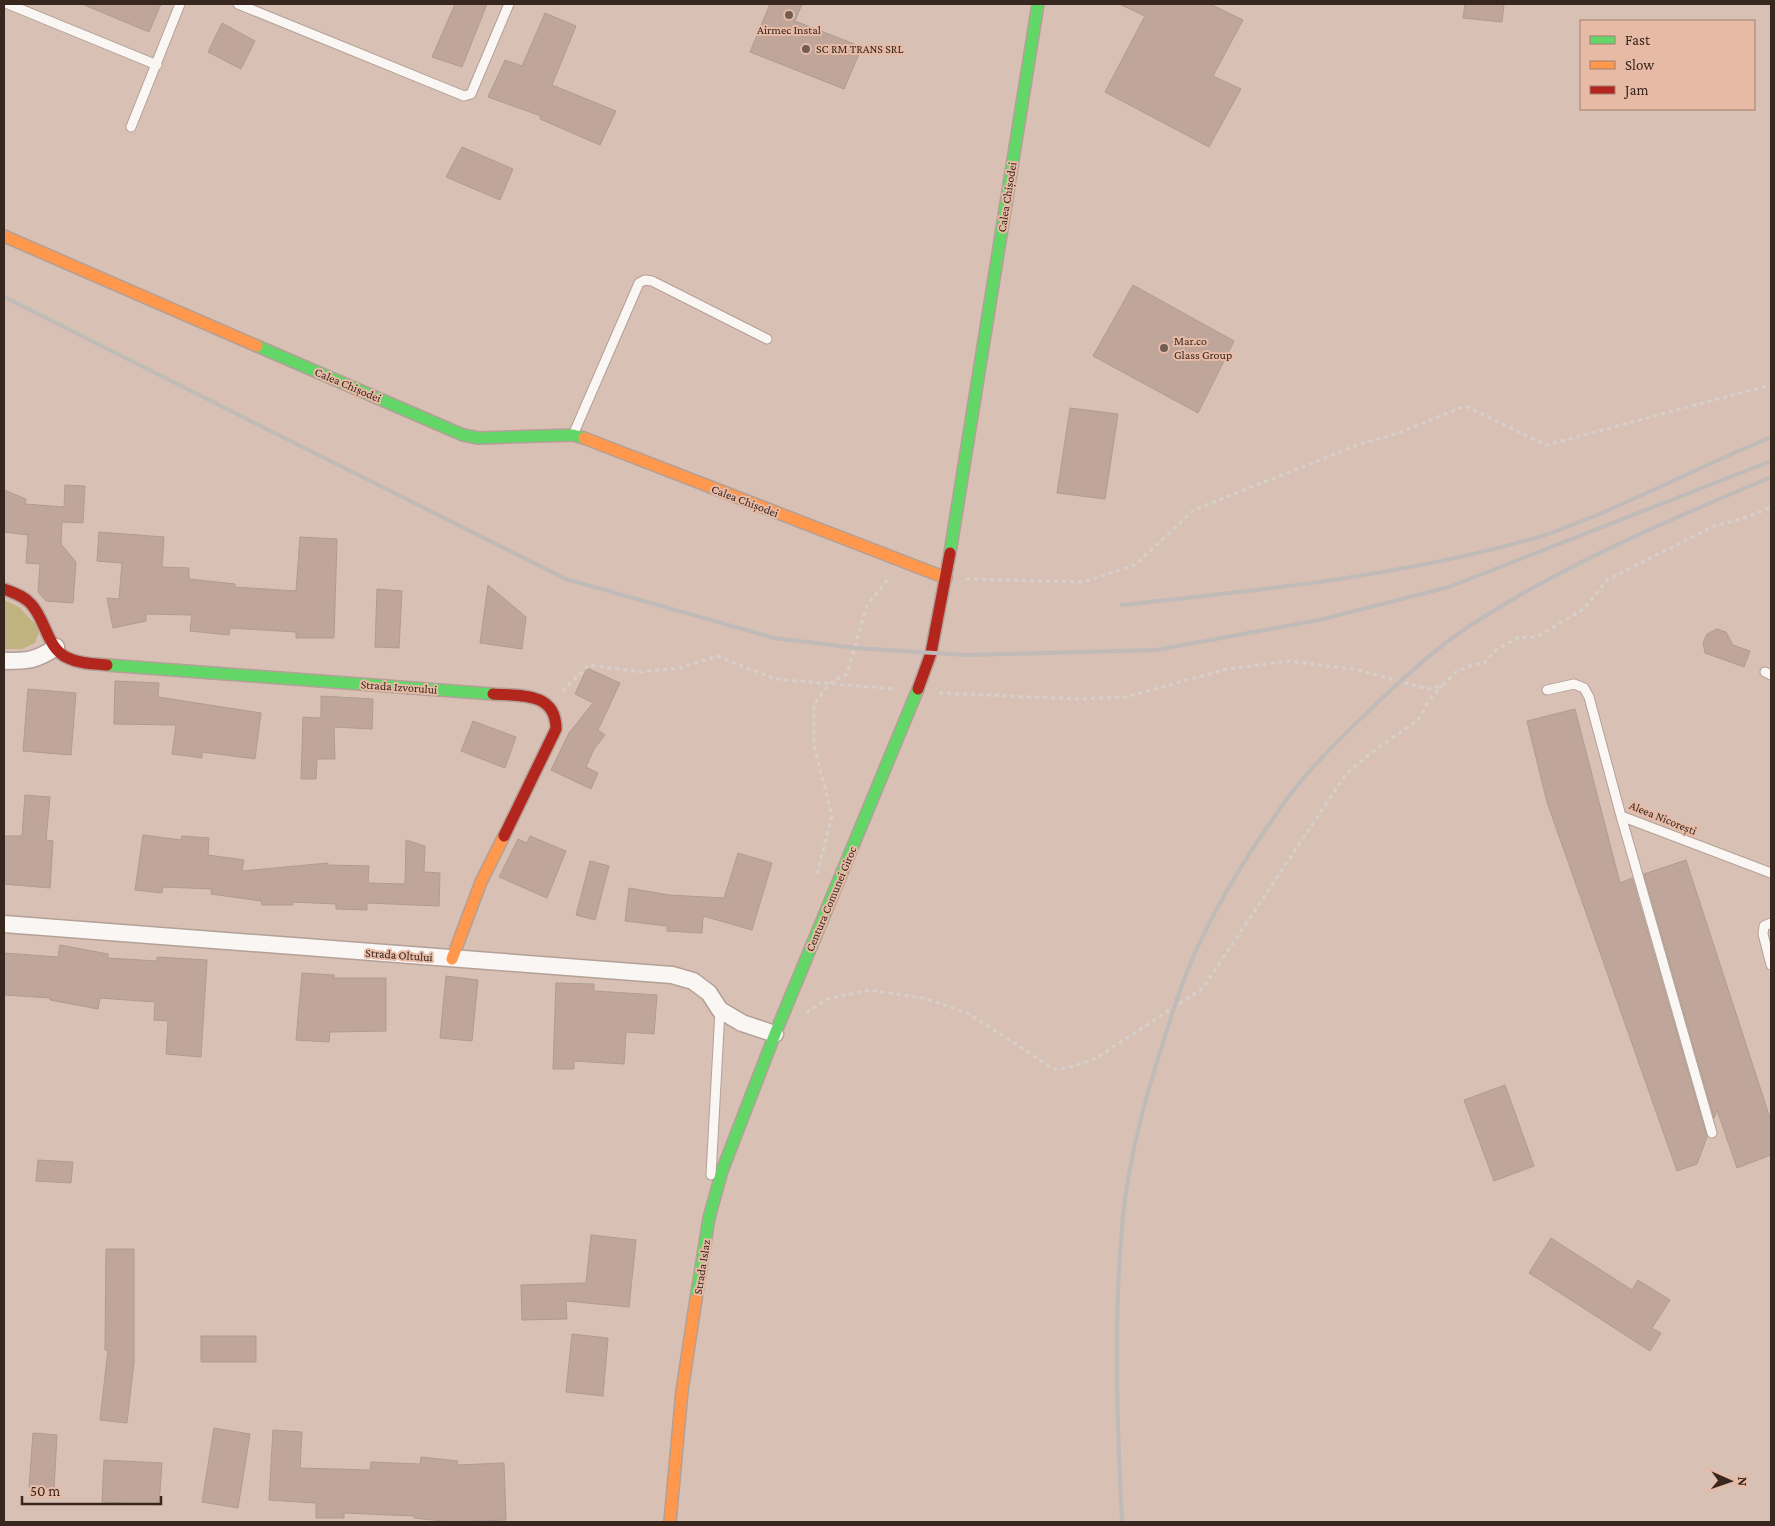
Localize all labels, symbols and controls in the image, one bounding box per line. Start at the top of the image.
marker: Airmec Instal [783,9,795,21]
legend [1580,20,1755,110]
place label: Airmec Instal [757,23,821,37]
text: Fast [1625,32,1651,48]
place label: SC RM TRANS SRL [816,42,903,56]
marker: SC RM TRANS SRL [800,43,812,55]
text: Slow [1625,57,1655,73]
text: Jam [1623,82,1648,99]
street label: Calea Chișodei [995,161,1020,233]
place label: Mar.co Glass Group [1174,334,1232,362]
marker: Mar.co Glass Group [1158,342,1170,354]
street label: Calea Chișodei [312,365,383,406]
street label: Calea Chișodei [709,482,781,521]
street label: Strada Izvorului [360,677,438,697]
street label: Aleea Nicorești [1627,798,1699,839]
street label: Centura Comunei Giroc [803,844,859,954]
street label: Strada Oltului [365,946,433,964]
street label: Strada Islaz [691,1239,713,1295]
north arrow [1705,1456,1755,1506]
scale bar [22,1474,161,1506]
text: N [1735,1476,1751,1487]
text: 50 m [30,1483,60,1499]

